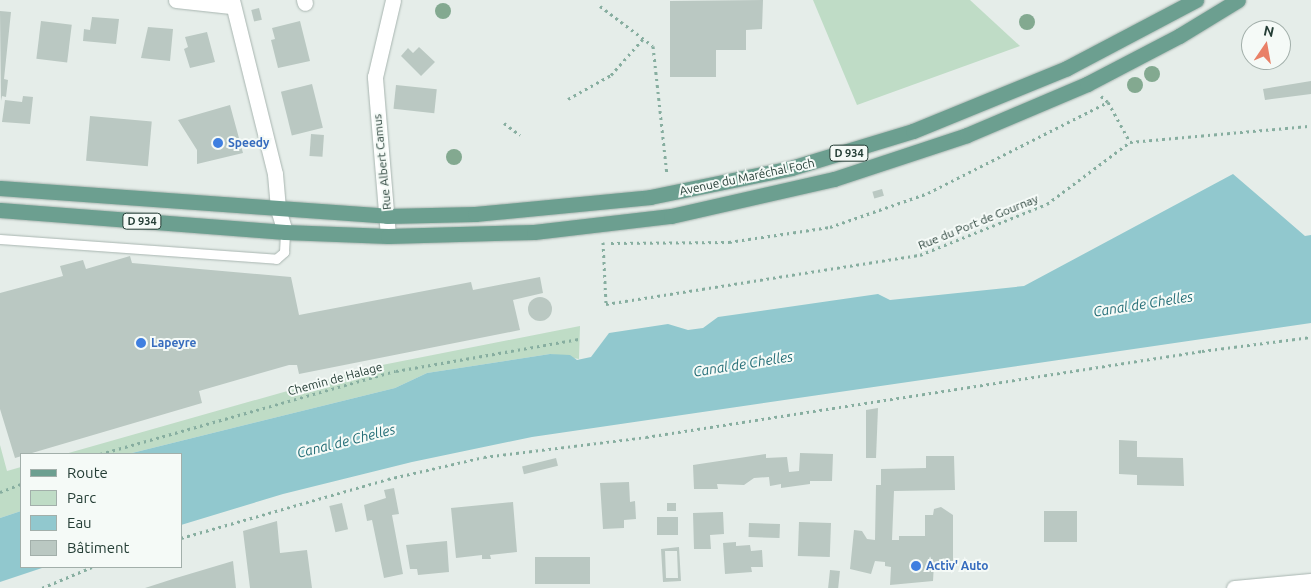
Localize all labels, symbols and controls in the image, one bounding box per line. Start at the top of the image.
north arrow [1241,20,1291,70]
text: N [1262,22,1276,40]
street label: Rue Albert Camus [370,113,394,211]
place label: Speedy [228,136,269,150]
marker: Speedy [212,137,224,149]
road number: D 934 [829,144,869,162]
street label: Avenue du Maréchal Foch [678,156,816,198]
street label: Rue du Port de Gournay [916,191,1040,253]
road number: D 934 [122,212,162,230]
water label: Canal de Chelles [1092,288,1194,320]
place label: Lapeyre [151,336,196,350]
marker: Lapeyre [135,337,147,349]
water label: Canal de Chelles [692,348,794,380]
street label: Chemin de Halage [286,359,384,399]
water label: Canal de Chelles [295,421,397,461]
legend [20,453,182,568]
text: Route [67,464,108,481]
text: Parc [67,489,96,506]
text: Eau [67,514,92,531]
text: Bâtiment [67,539,129,556]
place label: Activ' Auto [926,559,988,573]
marker: Activ' Auto [910,560,922,572]

